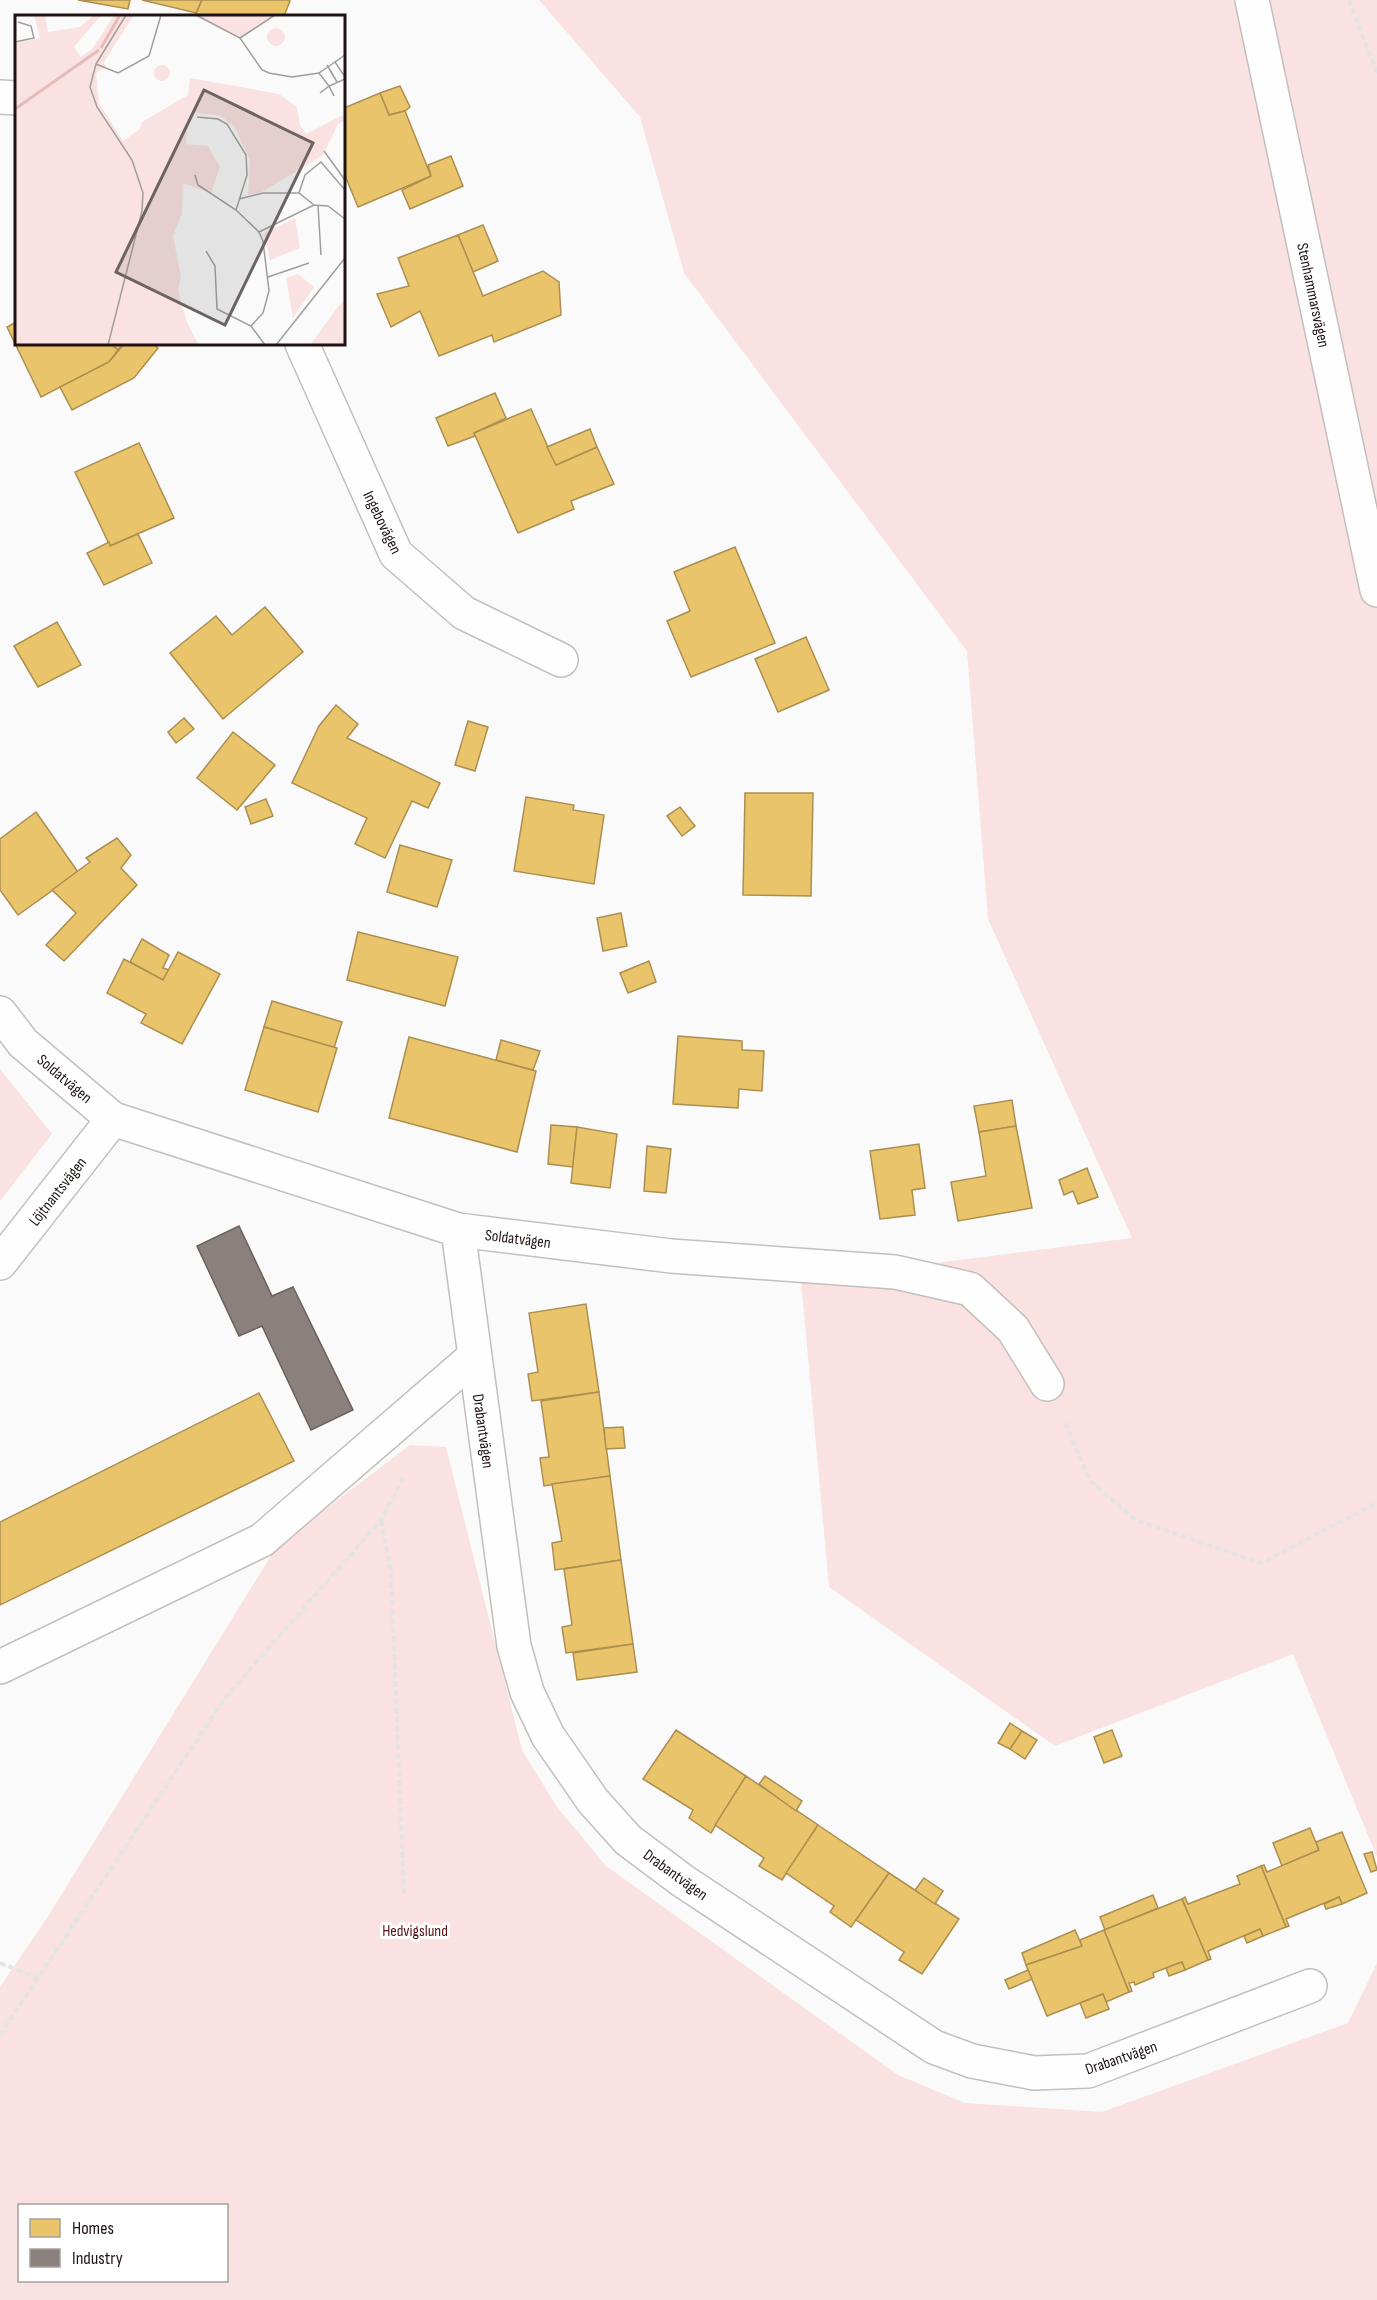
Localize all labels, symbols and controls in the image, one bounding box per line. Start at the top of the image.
inset map [15,15,345,345]
street label: Stenhammarsvägen [1292,241,1333,349]
street label: Ingebovägen [358,488,405,557]
street label: Soldatvägen [33,1051,95,1108]
street label: Löjtnantsvägen [25,1154,91,1230]
street label: Soldatvägen [484,1226,552,1253]
street label: Drabantvägen [468,1393,497,1470]
street label: Drabantvägen [639,1846,711,1905]
park label: Hedvigslund [382,1922,448,1941]
street label: Drabantvägen [1083,2037,1160,2080]
legend [18,2204,228,2282]
text: Homes [72,2218,114,2239]
text: Industry [72,2248,123,2269]

